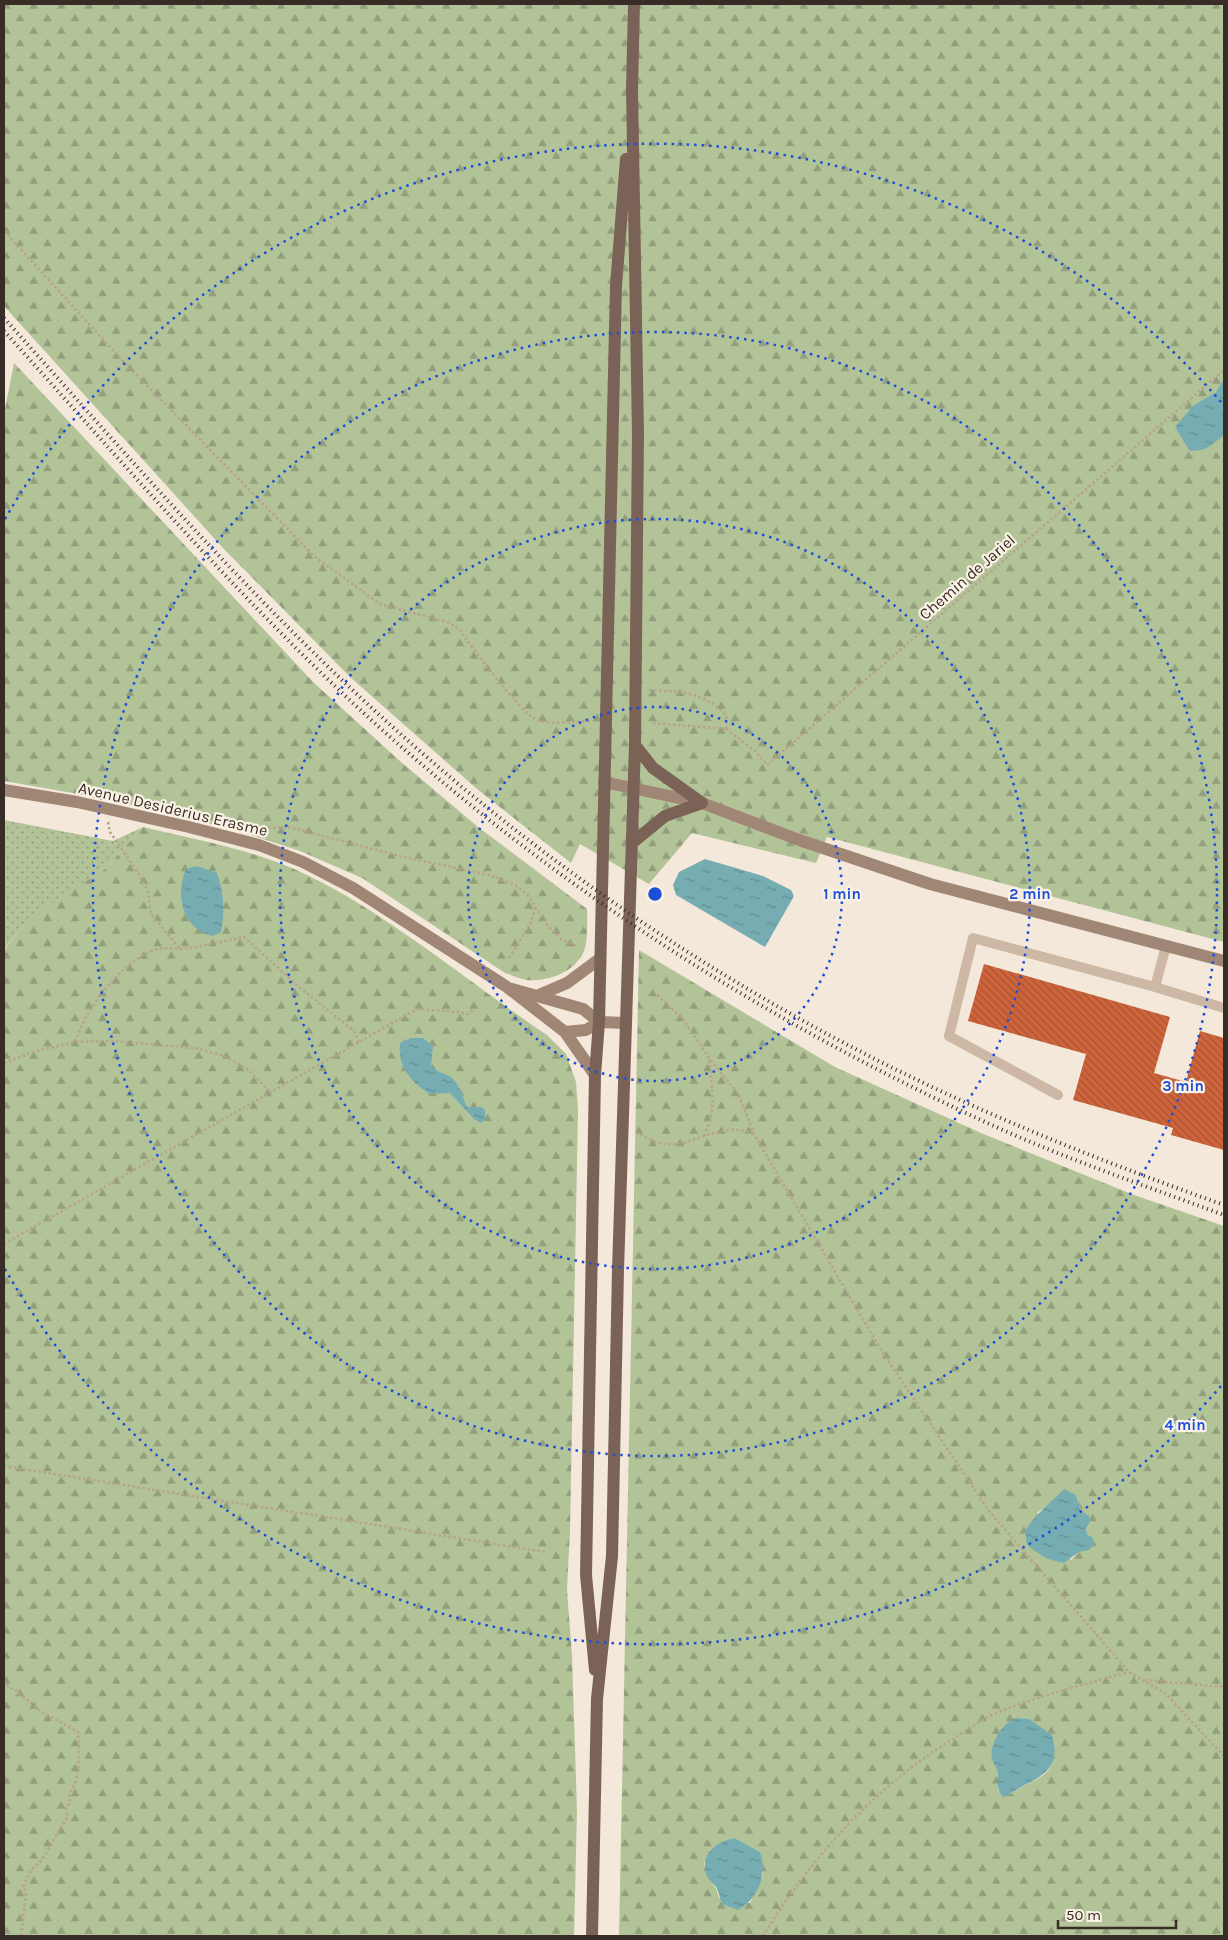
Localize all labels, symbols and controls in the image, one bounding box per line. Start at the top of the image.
street label: Chemin de Jariel [915,530,1019,624]
street label: Avenue Desiderius Erasme [76,778,270,840]
centre of rings [646,885,664,903]
text: 1 min [823,885,861,903]
text: 2 min [1009,885,1051,903]
text: 3 min [1162,1077,1204,1095]
text: 4 min [1164,1416,1206,1434]
scale bar [1058,1898,1176,1930]
text: 50 m [1066,1906,1101,1924]

